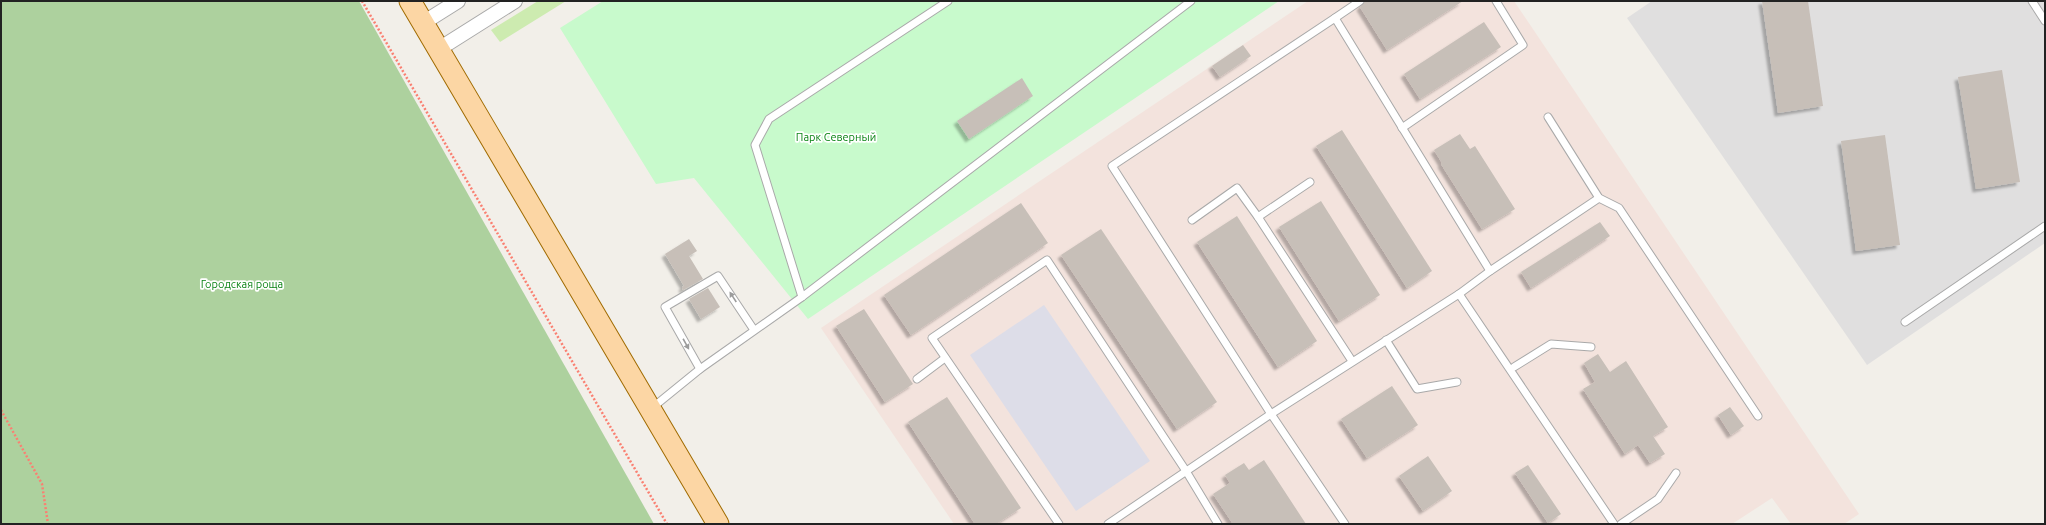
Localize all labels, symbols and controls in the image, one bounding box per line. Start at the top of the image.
park label: Парк Северный [796,131,876,143]
park label: Городская роща [201,278,283,290]
one-way arrow [729,292,737,302]
one-way arrow [682,338,689,350]

